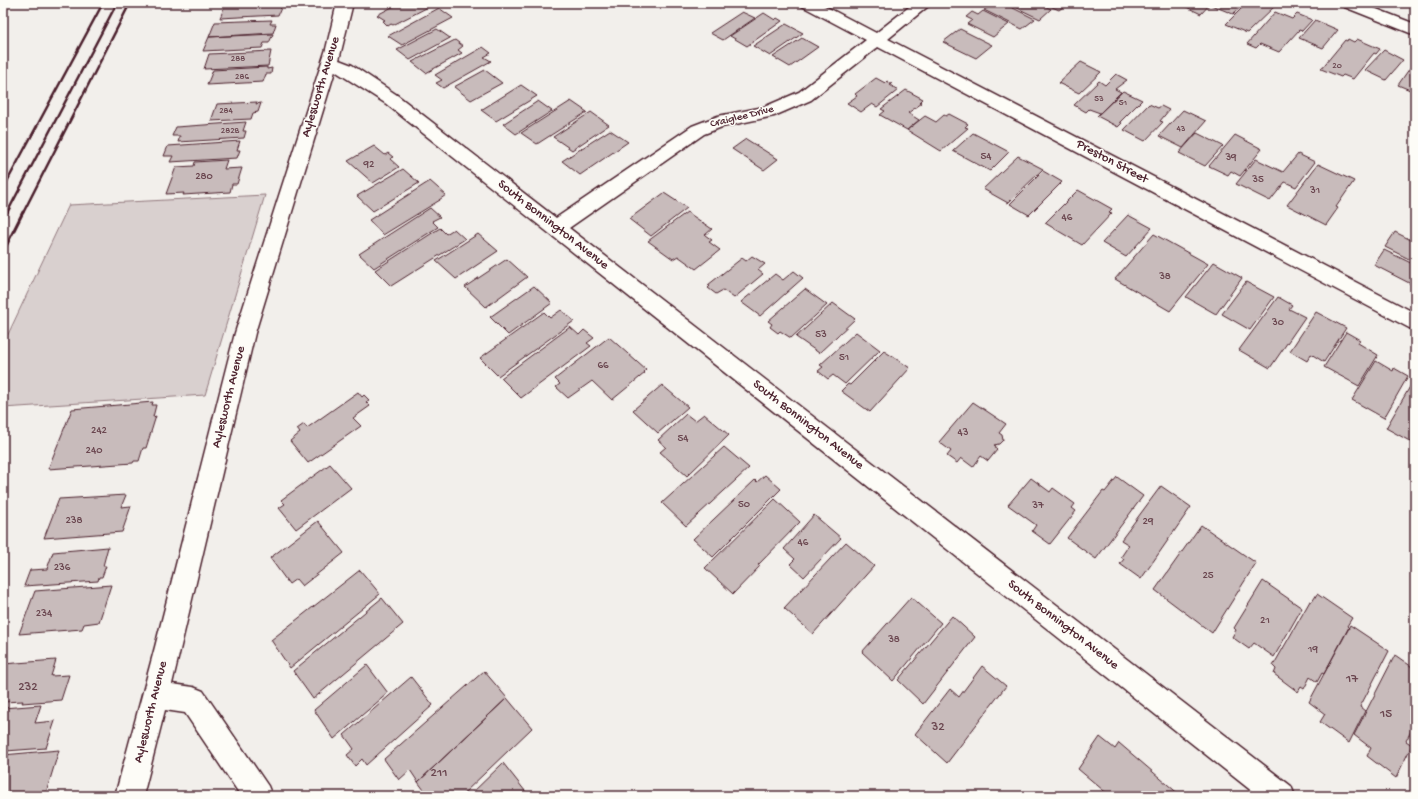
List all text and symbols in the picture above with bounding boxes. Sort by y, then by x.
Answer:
street label: Aylesworth Avenue [299,35,344,139]
house number: 288 [231,54,245,65]
house number: 20 [1332,61,1342,72]
house number: 286 [235,72,249,83]
house number: 53 [1094,94,1104,105]
house number: 51 [1119,98,1128,109]
street label: Craiglee Drive [709,103,775,131]
house number: 284 [219,106,234,117]
house number: 43 [1177,124,1186,135]
house number: 282B [221,126,240,137]
street label: Preston Street [1073,136,1152,188]
house number: 54 [981,151,992,163]
house number: 39 [1224,152,1237,164]
house number: 92 [363,159,375,171]
house number: 280 [195,171,213,183]
house number: 35 [1251,174,1264,186]
street label: South Bonnington Avenue [494,177,612,273]
house number: 31 [1309,185,1320,197]
house number: 46 [1062,212,1073,224]
house number: 38 [1158,271,1171,283]
house number: 30 [1271,317,1284,329]
house number: 53 [815,329,827,341]
street label: Aylesworth Avenue [209,344,249,449]
house number: 51 [839,352,849,364]
house number: 66 [597,360,609,372]
street label: South Bonnington Avenue [749,377,867,473]
house number: 242 [91,425,108,437]
house number: 43 [958,427,969,439]
house number: 54 [678,433,689,445]
house number: 240 [86,445,102,457]
house number: 50 [738,499,750,511]
house number: 37 [1031,500,1044,512]
house number: 238 [65,515,83,527]
house number: 29 [1143,516,1154,528]
house number: 46 [798,537,809,549]
house number: 236 [54,562,71,574]
house number: 25 [1202,570,1214,582]
street label: South Bonnington Avenue [1004,577,1122,673]
house number: 234 [36,608,53,620]
house number: 21 [1260,615,1270,627]
house number: 38 [887,634,900,646]
house number: 19 [1307,644,1318,656]
street label: Aylesworth Avenue [131,659,171,764]
house number: 17 [1345,672,1359,687]
house number: 232 [18,680,38,695]
house number: 15 [1379,707,1392,722]
house number: 32 [930,720,945,735]
house number: 211 [431,766,447,781]

